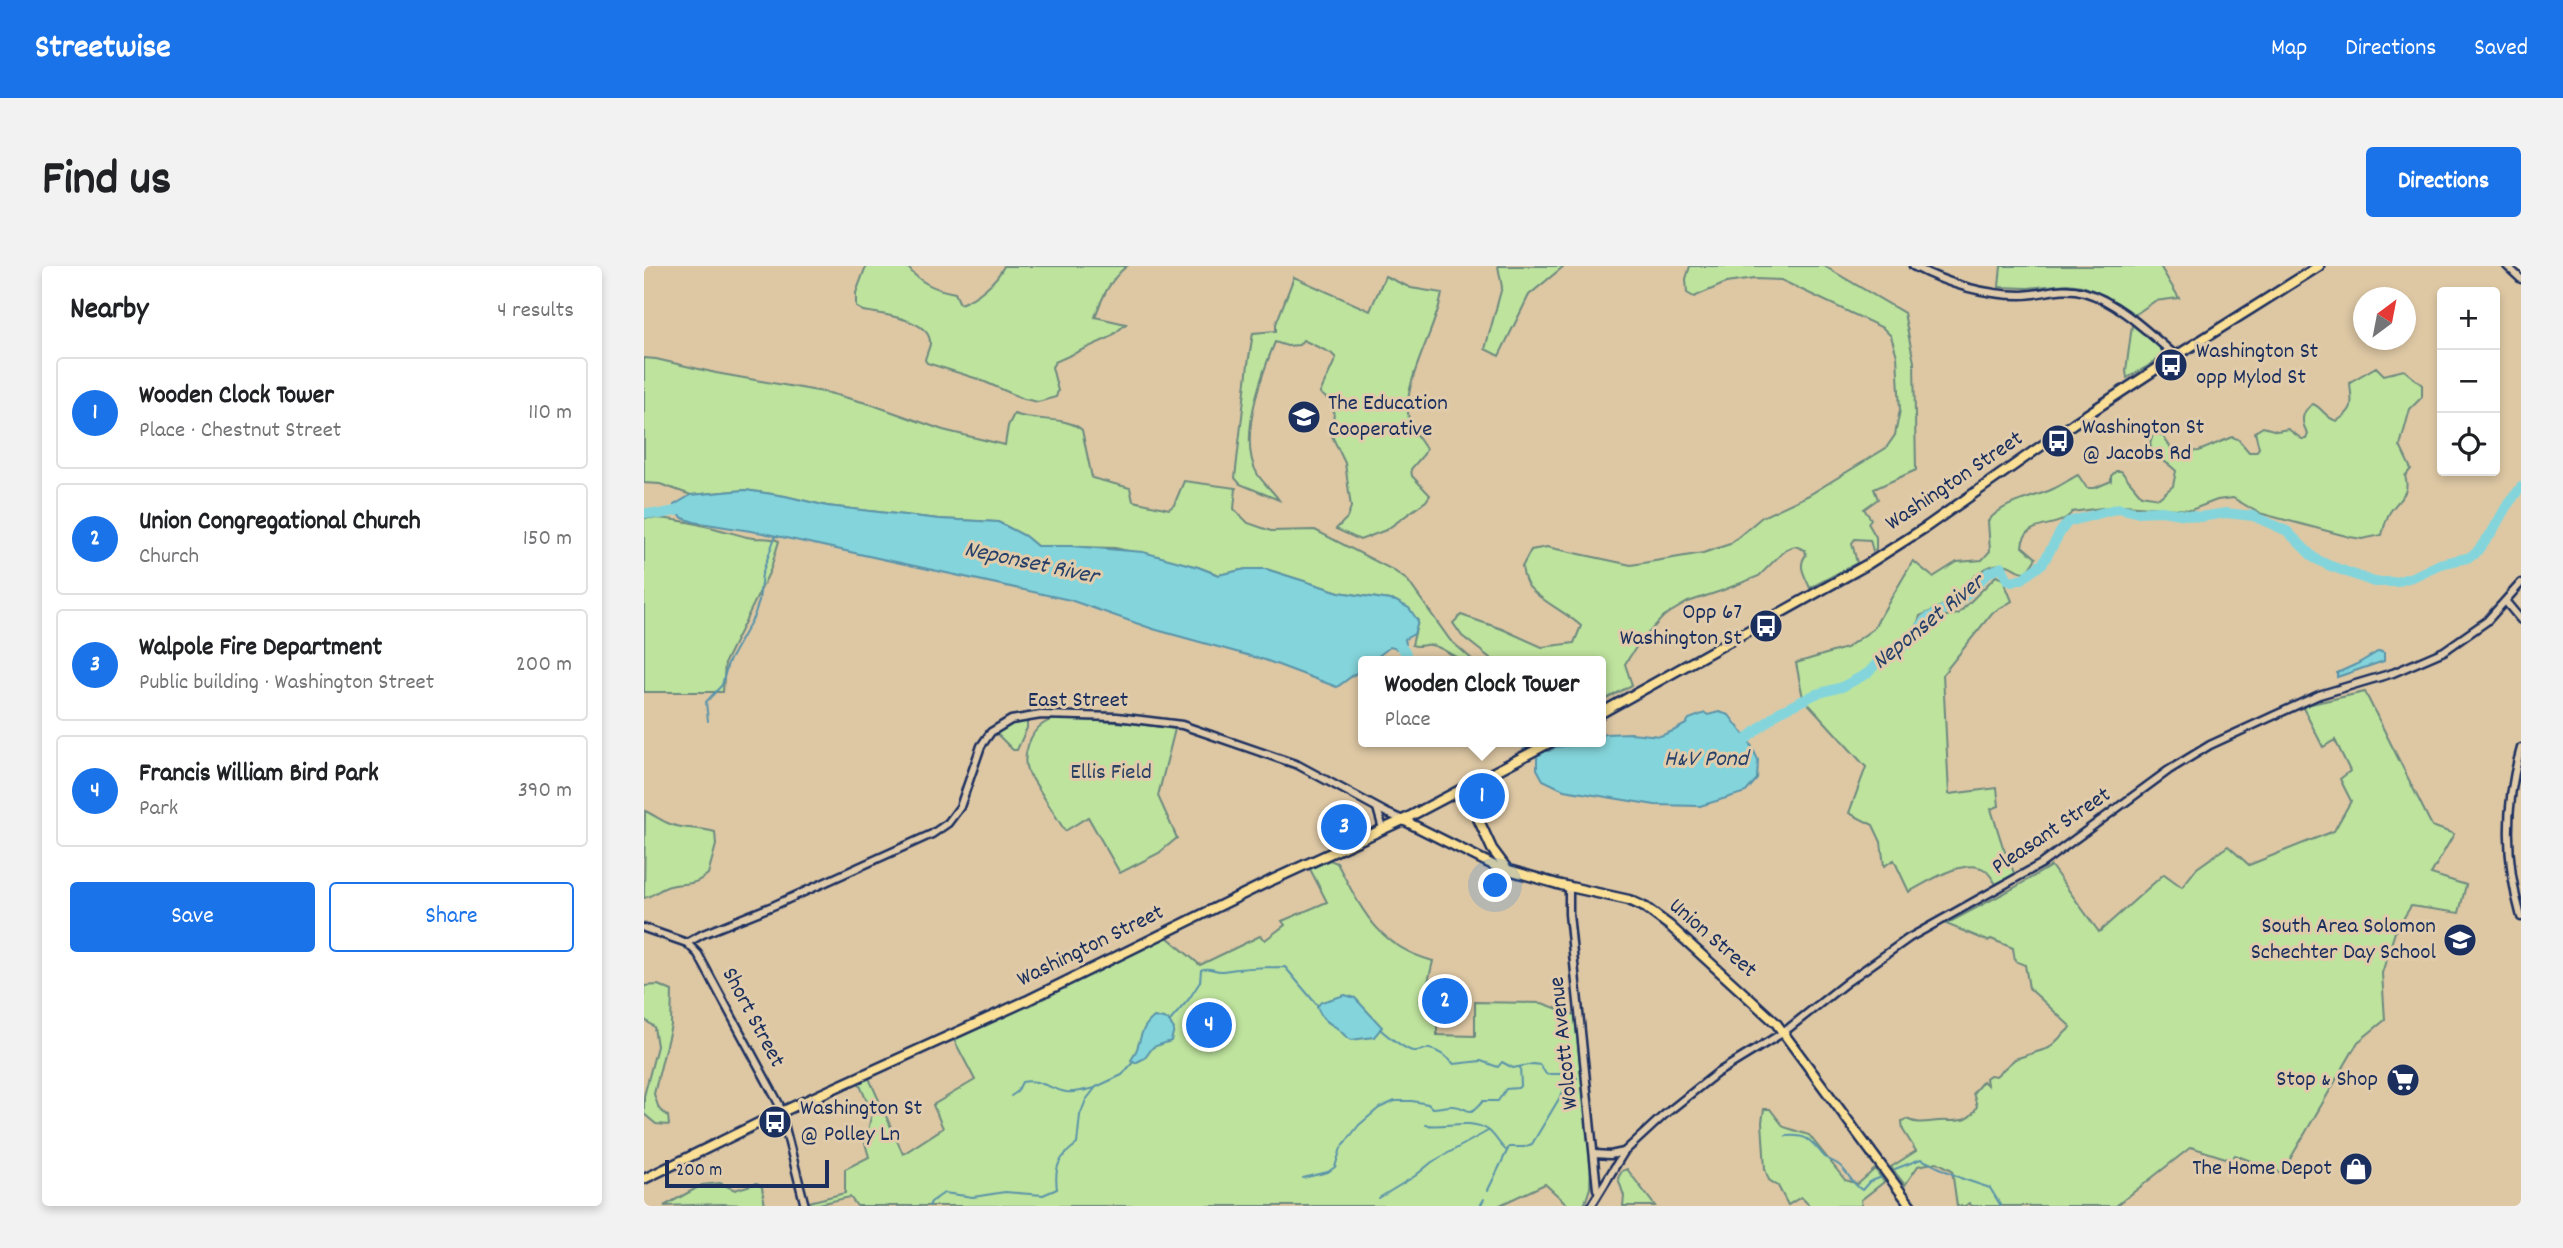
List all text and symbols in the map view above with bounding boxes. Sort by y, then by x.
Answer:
text: Streetwise [35,26,171,73]
text: Map [2271,32,2307,66]
text: Directions [2345,32,2436,66]
text: Saved [2474,32,2528,66]
text: Find us [42,147,171,217]
button: Directions [2366,147,2521,217]
north arrow [2353,287,2416,350]
map controls [2437,287,2500,476]
button: + [2437,287,2500,350]
text: Nearby [70,290,148,333]
text: 4 results [497,295,574,328]
place label: Washington St opp Mylod St [2196,336,2318,395]
bus stop icon: Washington St opp Mylod St [2152,346,2190,384]
button: − [2437,350,2500,413]
text: Wooden Clock Tower [139,378,334,415]
place label: The Education Cooperative [1328,388,1448,447]
text: 1 [92,397,98,430]
text: 110 m [528,397,572,430]
school or university icon: The Education Cooperative [1285,398,1323,436]
place label: Washington St @ Jacobs Rd [2082,412,2204,471]
button: locate [2437,413,2500,476]
text: Place · Chestnut Street [139,415,341,448]
bus stop icon: Washington St @ Jacobs Rd [2039,422,2077,460]
street label: Washington Street [1880,424,2030,540]
text: Union Congregational Church [139,504,421,541]
text: 2 [90,523,100,556]
text: 150 m [523,523,572,556]
water label: Neponset River [961,533,1104,595]
text: Church [139,541,199,574]
water label: Neponset River [1866,565,1995,679]
place label: Opp 67 Washington St [1620,597,1742,656]
bus stop icon: Opp 67 Washington St [1747,607,1785,645]
text: Walpole Fire Department [139,630,382,667]
text: 3 [90,649,100,682]
text: 200 m [516,649,572,682]
popup [1358,656,1606,747]
text: Public building · Washington Street [139,667,434,700]
text: Wooden Clock Tower [1385,667,1579,704]
street label: East Street [1028,685,1128,718]
text: Place [1385,704,1431,737]
water label: H&V Pond [1664,743,1751,777]
text: Francis William Bird Park [139,756,379,793]
park label: Ellis Field [1070,757,1152,790]
pin: 1 [1459,770,1505,822]
text: 4 [90,775,100,808]
text: 390 m [518,775,572,808]
street label: Pleasant Street [1986,780,2118,884]
text: Park [139,793,178,826]
pin: 3 [1321,801,1367,853]
your location [1478,868,1512,902]
button: Save [70,882,315,952]
button: Share [329,882,574,952]
street label: Union Street [1660,891,1764,987]
street label: Washington Street [1012,897,1170,997]
place label: South Area Solomon Schechter Day School [2251,911,2437,970]
school or university icon: South Area Solomon Schechter Day School [2441,921,2479,959]
street label: Short Street [712,962,792,1074]
pin: 2 [1422,975,1468,1027]
street label: Wolcott Avenue [1542,975,1588,1111]
pin: 4 [1186,999,1232,1051]
supermarket icon: Stop & Shop [2384,1061,2422,1099]
place label: Stop & Shop [2276,1064,2378,1097]
place label: Washington St @ Polley Ln [800,1093,922,1152]
bus stop icon: Washington St @ Polley Ln [756,1103,794,1141]
shop icon: The Home Depot [2337,1150,2375,1188]
place label: The Home Depot [2192,1153,2332,1186]
scale bar [665,1157,830,1189]
text: 200 m [676,1158,722,1185]

